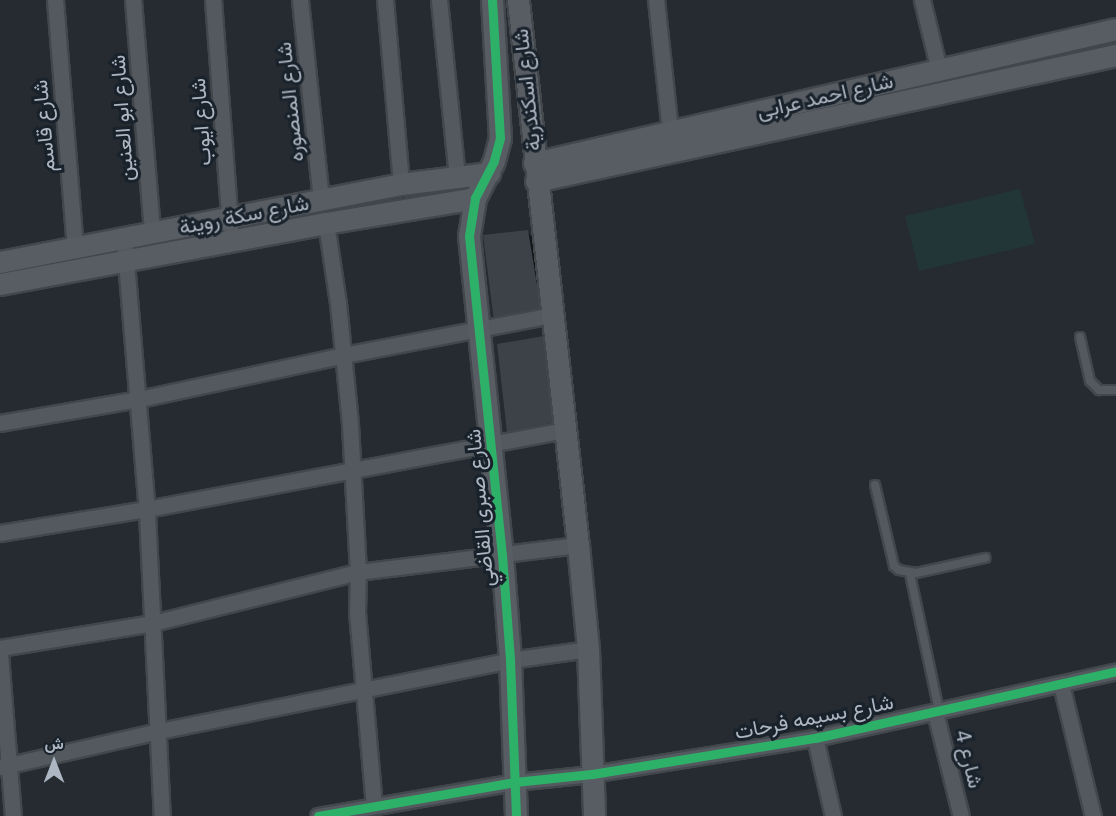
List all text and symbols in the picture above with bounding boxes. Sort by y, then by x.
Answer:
street label: شارع اسكندرية [508,28,546,152]
street label: شارع المنصوره [271,41,309,163]
street label: شارع ابو العنين [105,54,139,182]
street label: شارع احمد عرابى [754,68,896,124]
street label: شارع ايوب [185,77,217,167]
street label: شارع قاسم [27,79,61,173]
street label: شارع سكة روينة [177,190,311,240]
street label: شارع صبرى القاضي [461,428,499,588]
street label: شارع بسيمه فرحات [733,689,895,745]
street label: شارع 4 [950,727,988,791]
north arrow [24,732,84,792]
text: ش [44,734,64,753]

